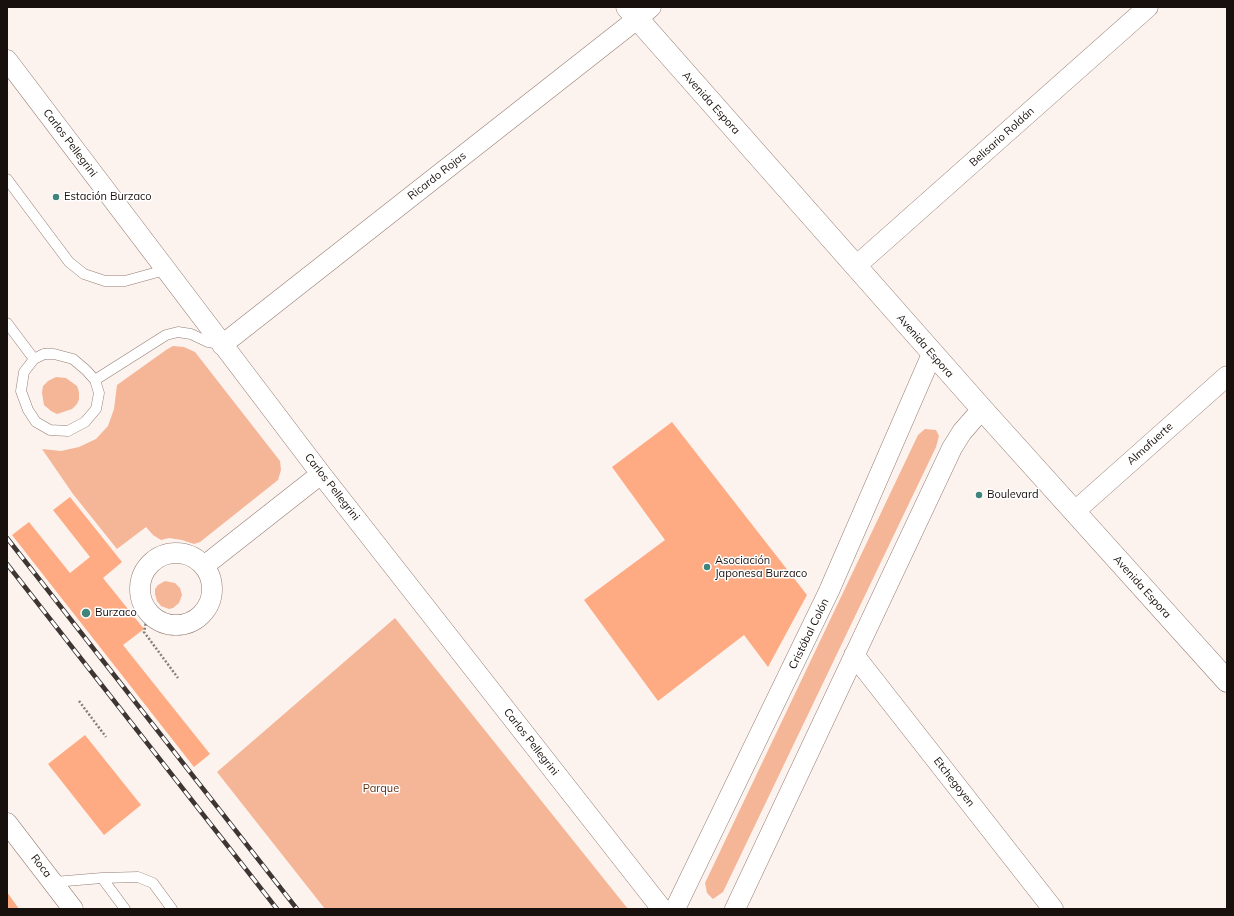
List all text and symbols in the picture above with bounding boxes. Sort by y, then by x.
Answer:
street label: Avenida Espora [679,69,743,137]
street label: Belisario Roldán [967,104,1037,170]
street label: Carlos Pellegrini [40,106,100,180]
street label: Ricardo Rojas [405,149,469,203]
place label: Estación Burzaco [64,190,152,204]
marker: Estación Burzaco [51,192,61,202]
street label: Avenida Espora [894,312,956,380]
street label: Almafuerte [1124,420,1176,468]
street label: Carlos Pellegrini [302,451,362,523]
place label: Boulevard [987,488,1038,502]
marker: Boulevard [974,490,984,500]
street label: Avenida Espora [1110,553,1174,621]
place label: Asociación Japonesa Burzaco [715,554,807,580]
marker: Asociación Japonesa Burzaco [702,562,712,572]
street label: Cristóbal Colón [786,596,832,672]
place label: Burzaco [95,606,137,620]
marker: Burzaco [80,607,92,619]
street label: Carlos Pellegrini [501,706,561,778]
street label: Etchegoyen [931,755,977,809]
park label: Parque [363,782,399,796]
street label: Roca [28,852,54,880]

